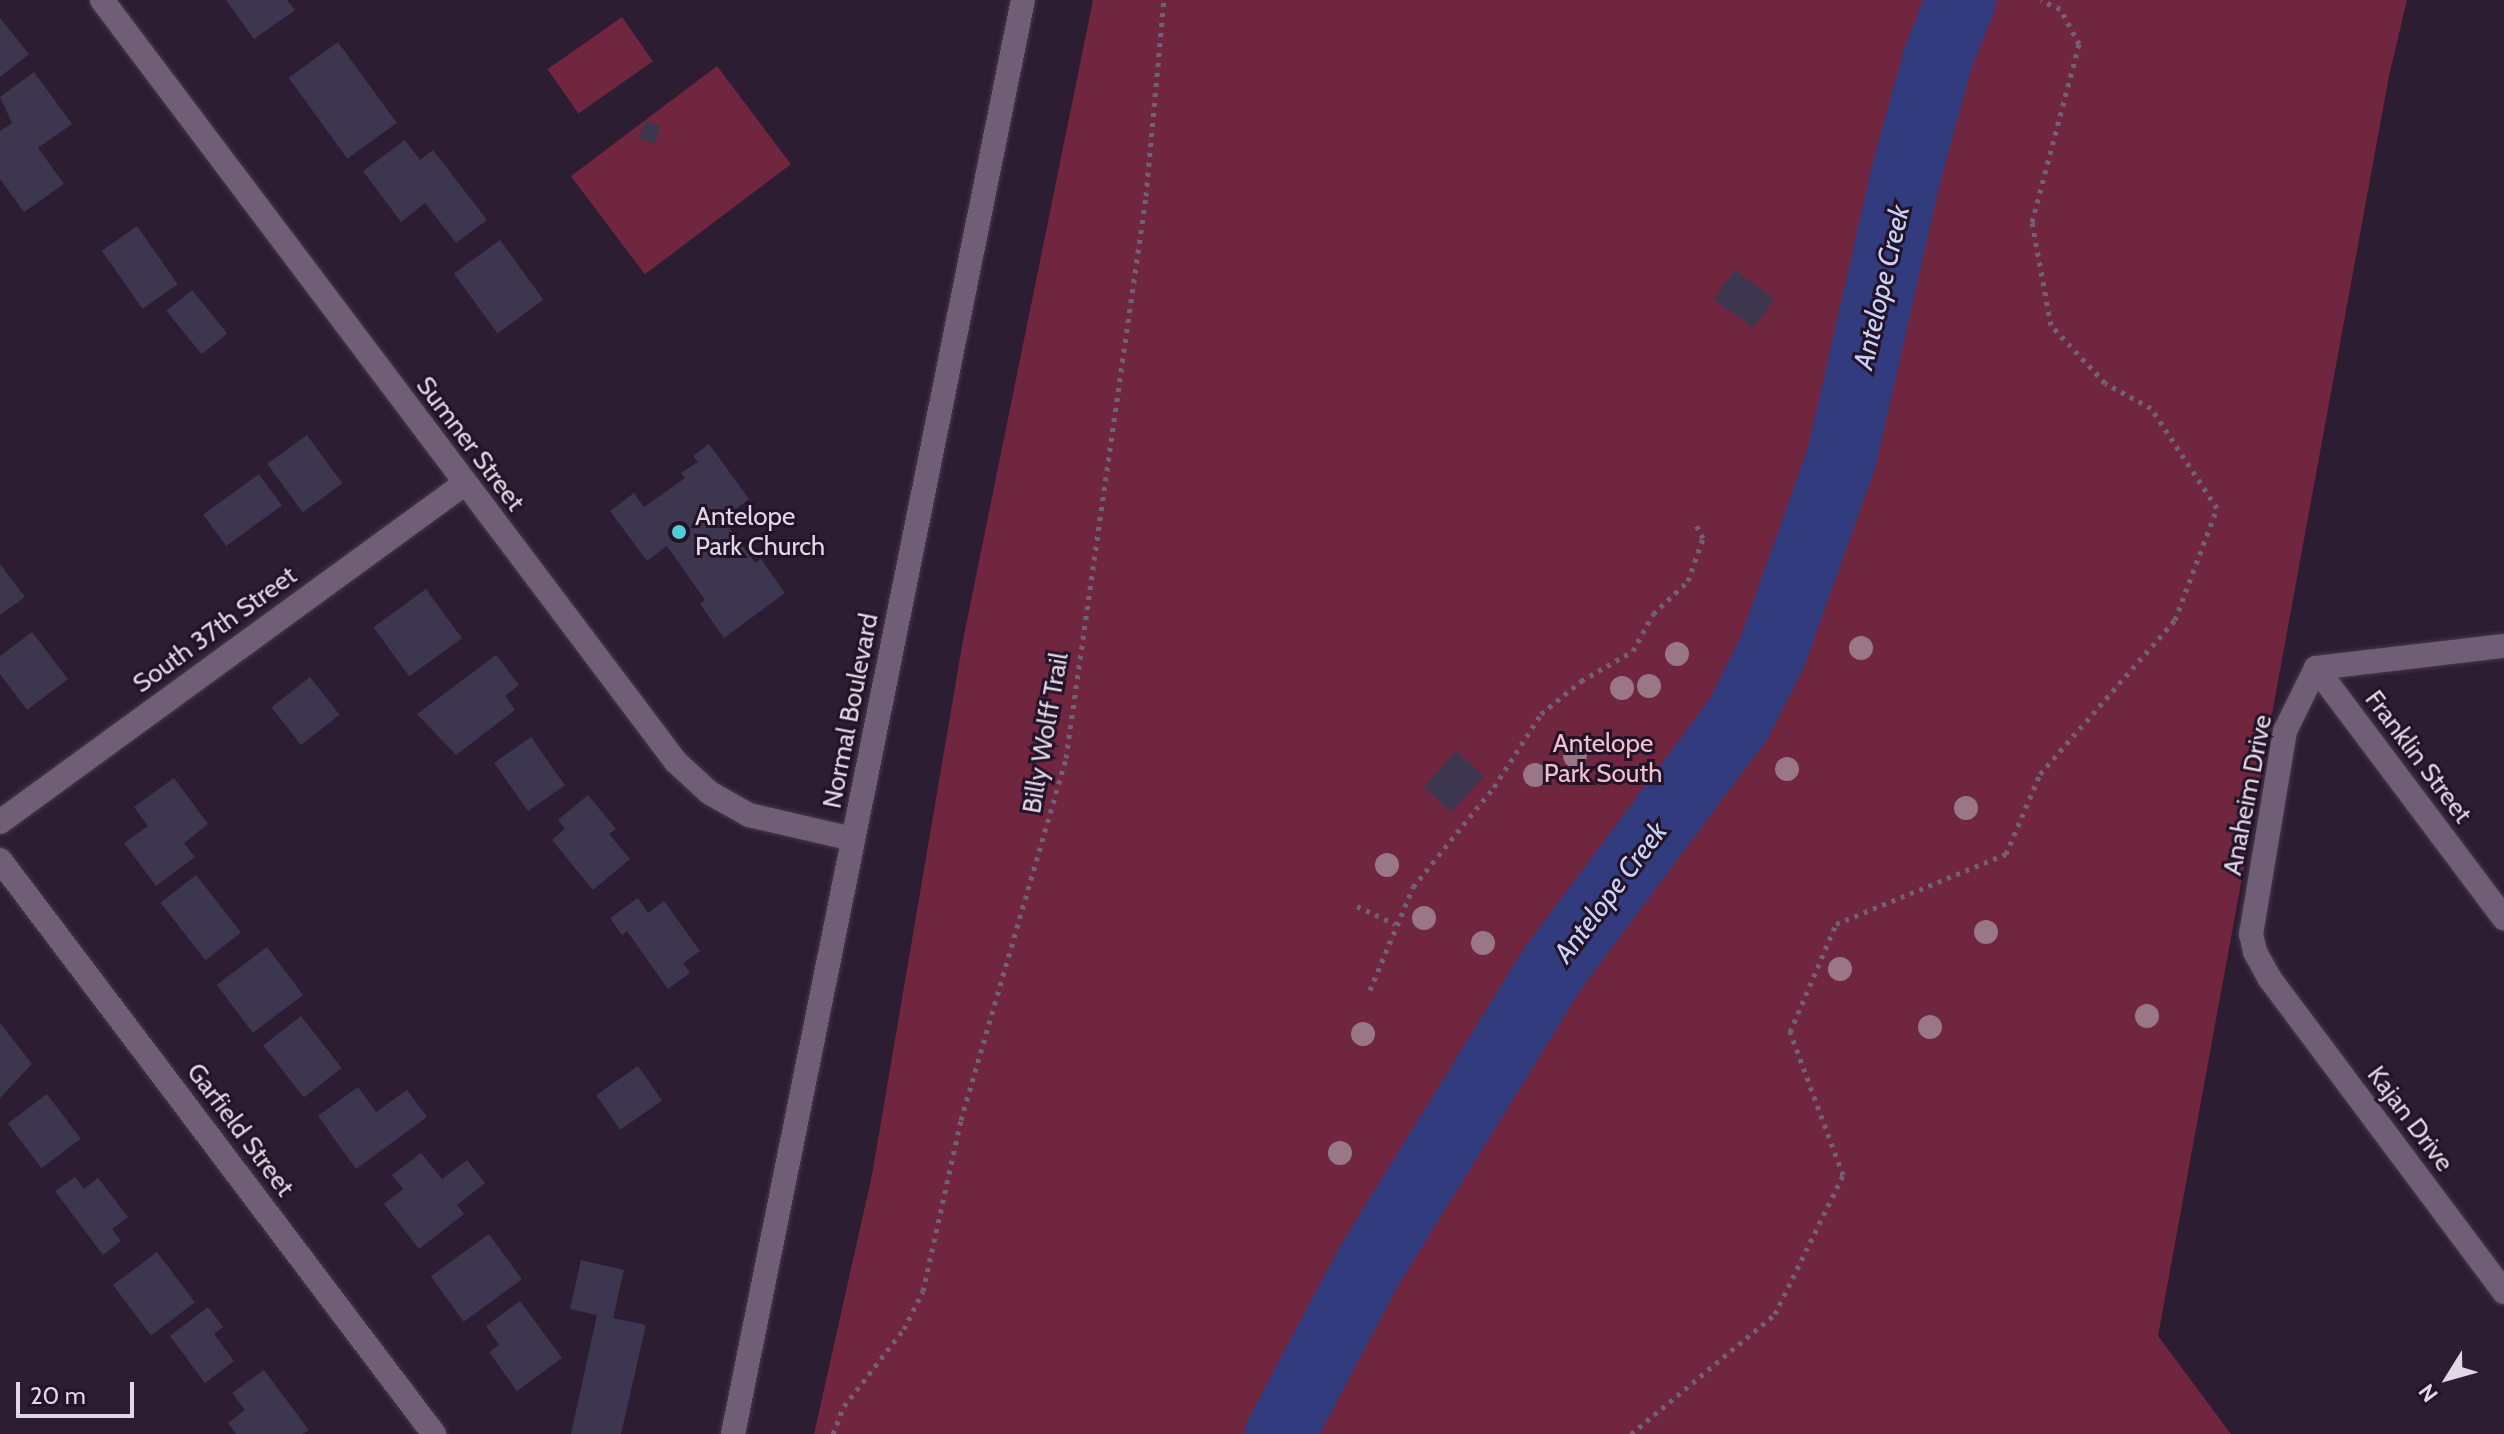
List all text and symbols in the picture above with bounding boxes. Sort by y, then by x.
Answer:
water label: Antelope Creek [1846,202,1916,372]
street label: Sumner Street [409,371,531,517]
place label: Antelope Park Church [695,501,825,562]
marker: Antelope Park Church [670,523,688,541]
street label: South 37th Street [127,560,303,700]
street label: Normal Boulevard [817,611,885,811]
street label: Billy Wolff Trail [1017,650,1075,816]
street label: Franklin Street [2358,685,2478,829]
street label: Anaheim Drive [2217,712,2279,878]
park label: Antelope Park South [1544,728,1662,790]
water label: Antelope Creek [1546,815,1674,969]
street label: Garfield Street [180,1057,300,1203]
street label: Kajan Drive [2360,1060,2460,1178]
north arrow [2408,1338,2488,1418]
scale bar [20,1366,138,1416]
text: N [2413,1378,2444,1407]
text: 20 m [30,1381,86,1410]

